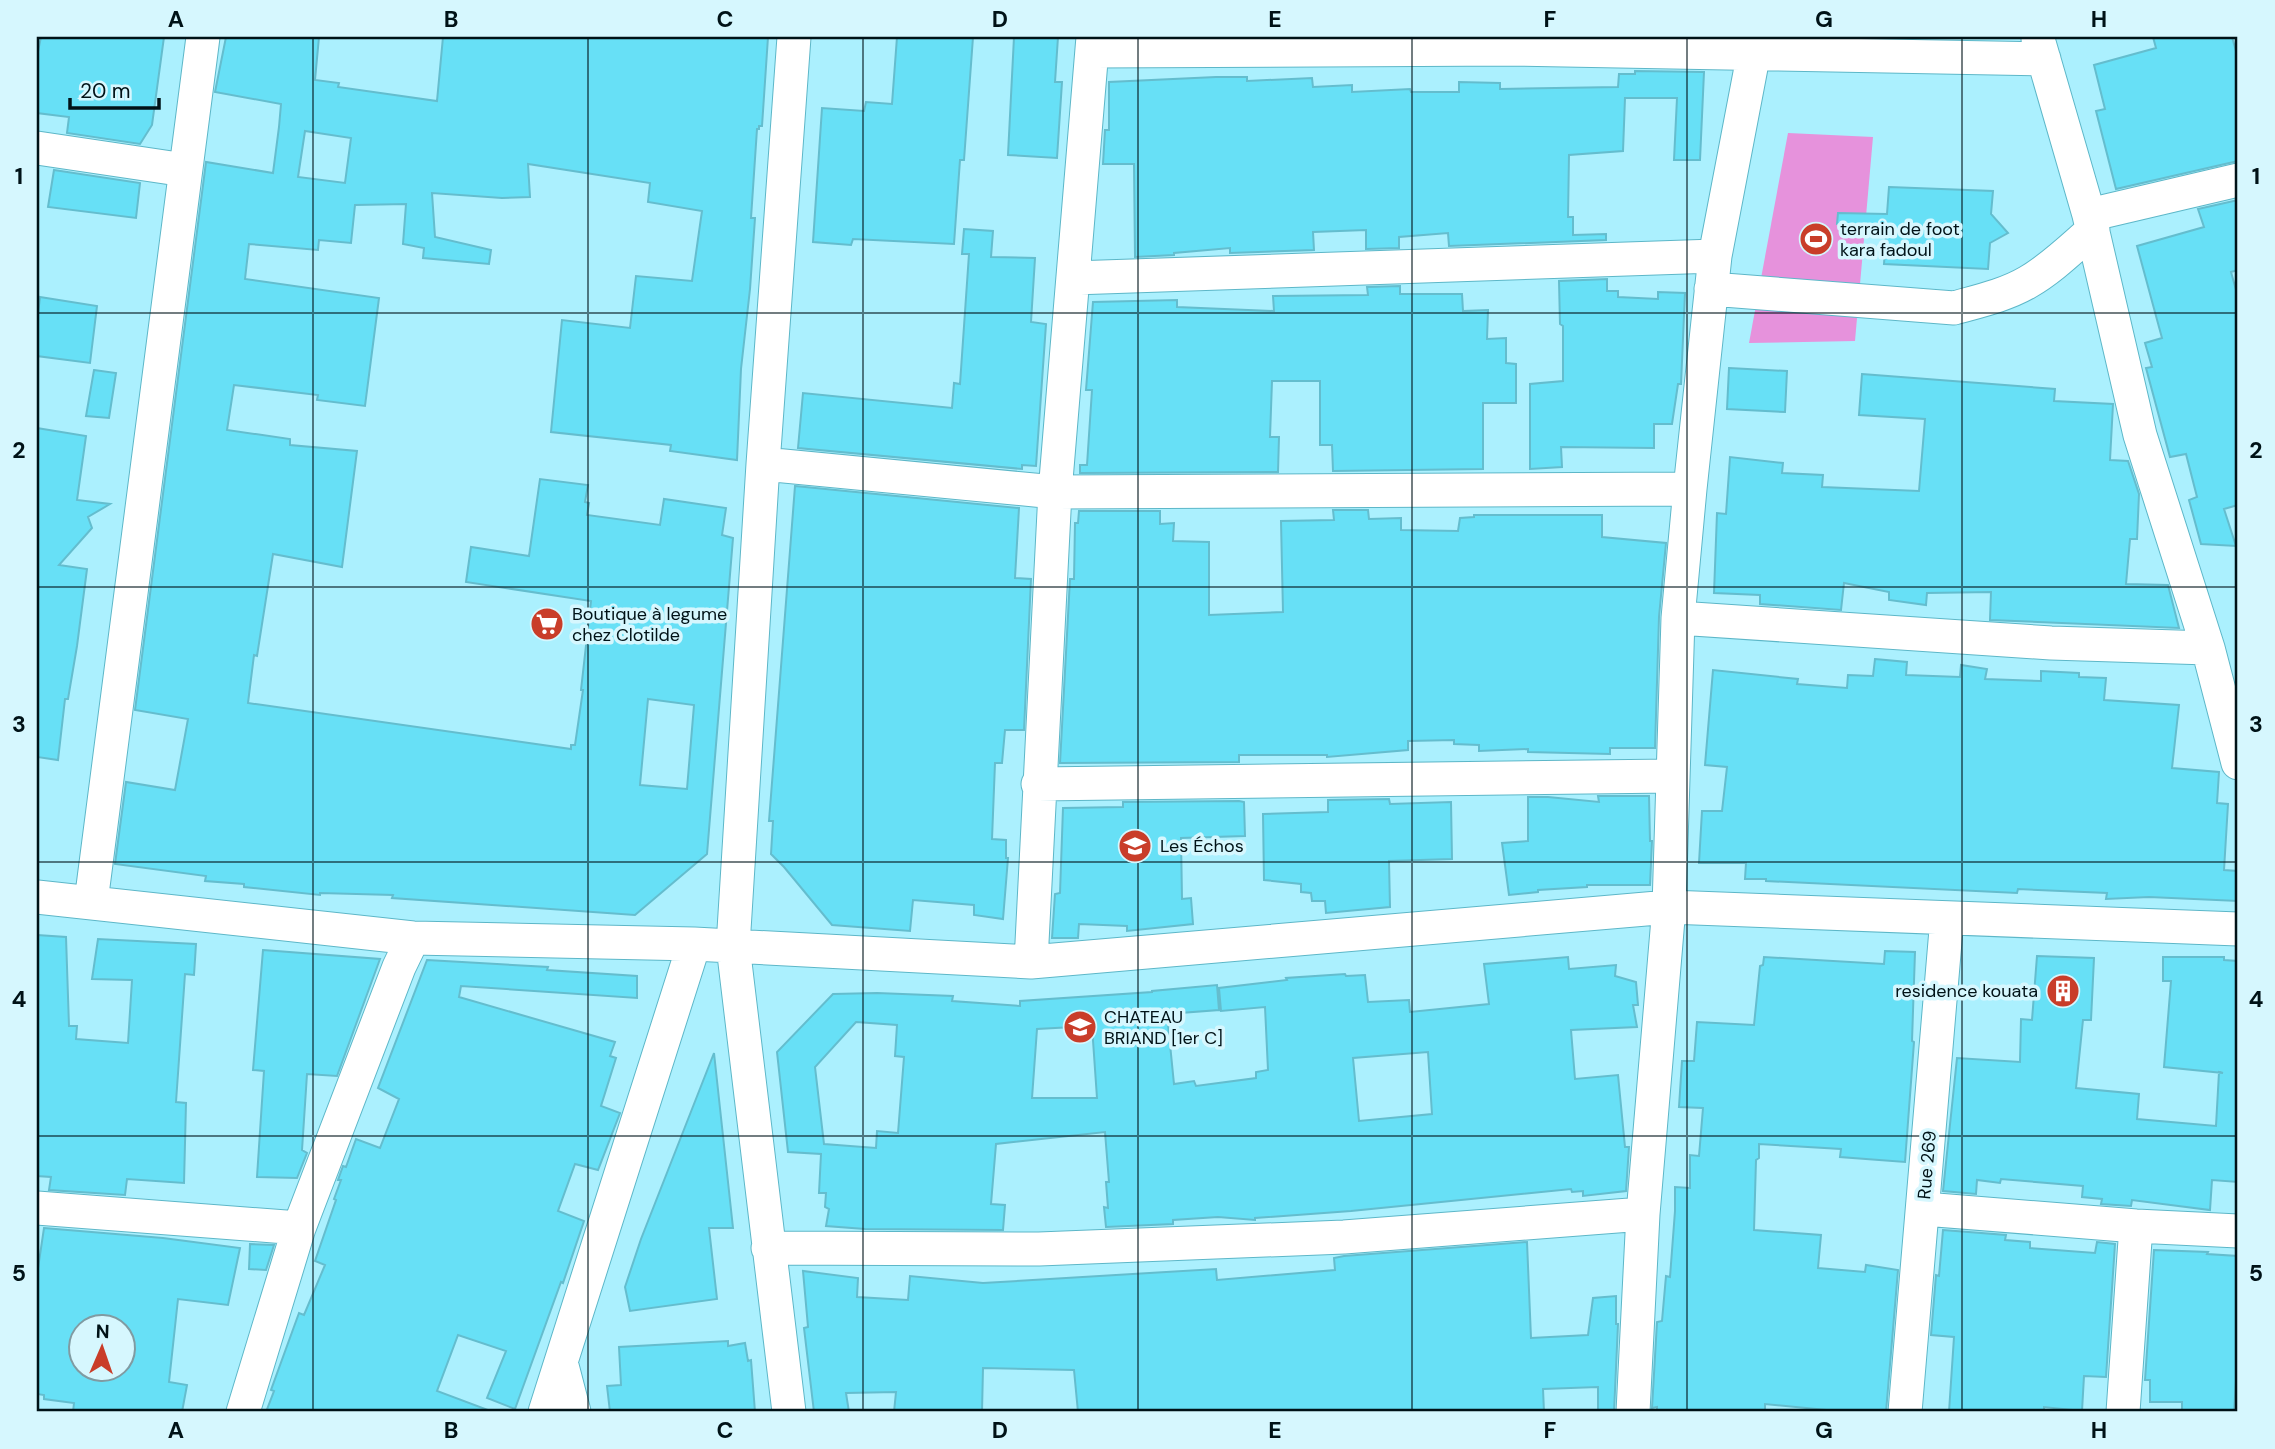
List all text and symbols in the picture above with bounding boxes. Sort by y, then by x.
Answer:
text: A [168,4,184,34]
text: B [444,4,458,34]
text: C [717,4,733,34]
text: D [992,4,1008,34]
text: E [1268,4,1282,34]
text: F [1544,4,1557,34]
text: G [1815,4,1833,34]
text: H [2091,4,2107,34]
scale bar [70,66,159,110]
text: 20 m [80,77,131,105]
text: 1 [15,161,23,191]
text: 1 [2252,161,2260,191]
place label: terrain de foot kara fadoul [1840,217,1960,262]
sports icon: terrain de foot kara fadoul [1797,220,1835,258]
text: 2 [12,435,26,465]
text: 2 [2249,435,2263,465]
place label: Boutique à legume chez Clotilde [572,602,727,647]
supermarket icon: Boutique à legume chez Clotilde [528,605,566,643]
text: 3 [12,709,26,739]
text: 3 [2249,709,2263,739]
school or university icon: Les Échos [1116,827,1154,865]
place label: Les Échos [1160,834,1244,858]
building icon: residence kouata [2044,972,2082,1010]
place label: residence kouata [1895,979,2038,1003]
text: 4 [12,984,27,1014]
text: 4 [2249,984,2264,1014]
place label: CHATEAU BRIAND [1er C] [1104,1005,1223,1050]
school or university icon: CHATEAU BRIAND [1er C] [1061,1008,1099,1046]
street label: Rue 269 [1912,1130,1942,1200]
text: 5 [12,1258,26,1288]
text: 5 [2249,1258,2263,1288]
north arrow [66,1312,136,1382]
text: N [95,1319,110,1344]
text: A [168,1415,184,1445]
text: B [444,1415,458,1445]
text: C [717,1415,733,1445]
text: D [992,1415,1008,1445]
text: E [1268,1415,1282,1445]
text: F [1544,1415,1557,1445]
text: G [1815,1415,1833,1445]
text: H [2091,1415,2107,1445]

